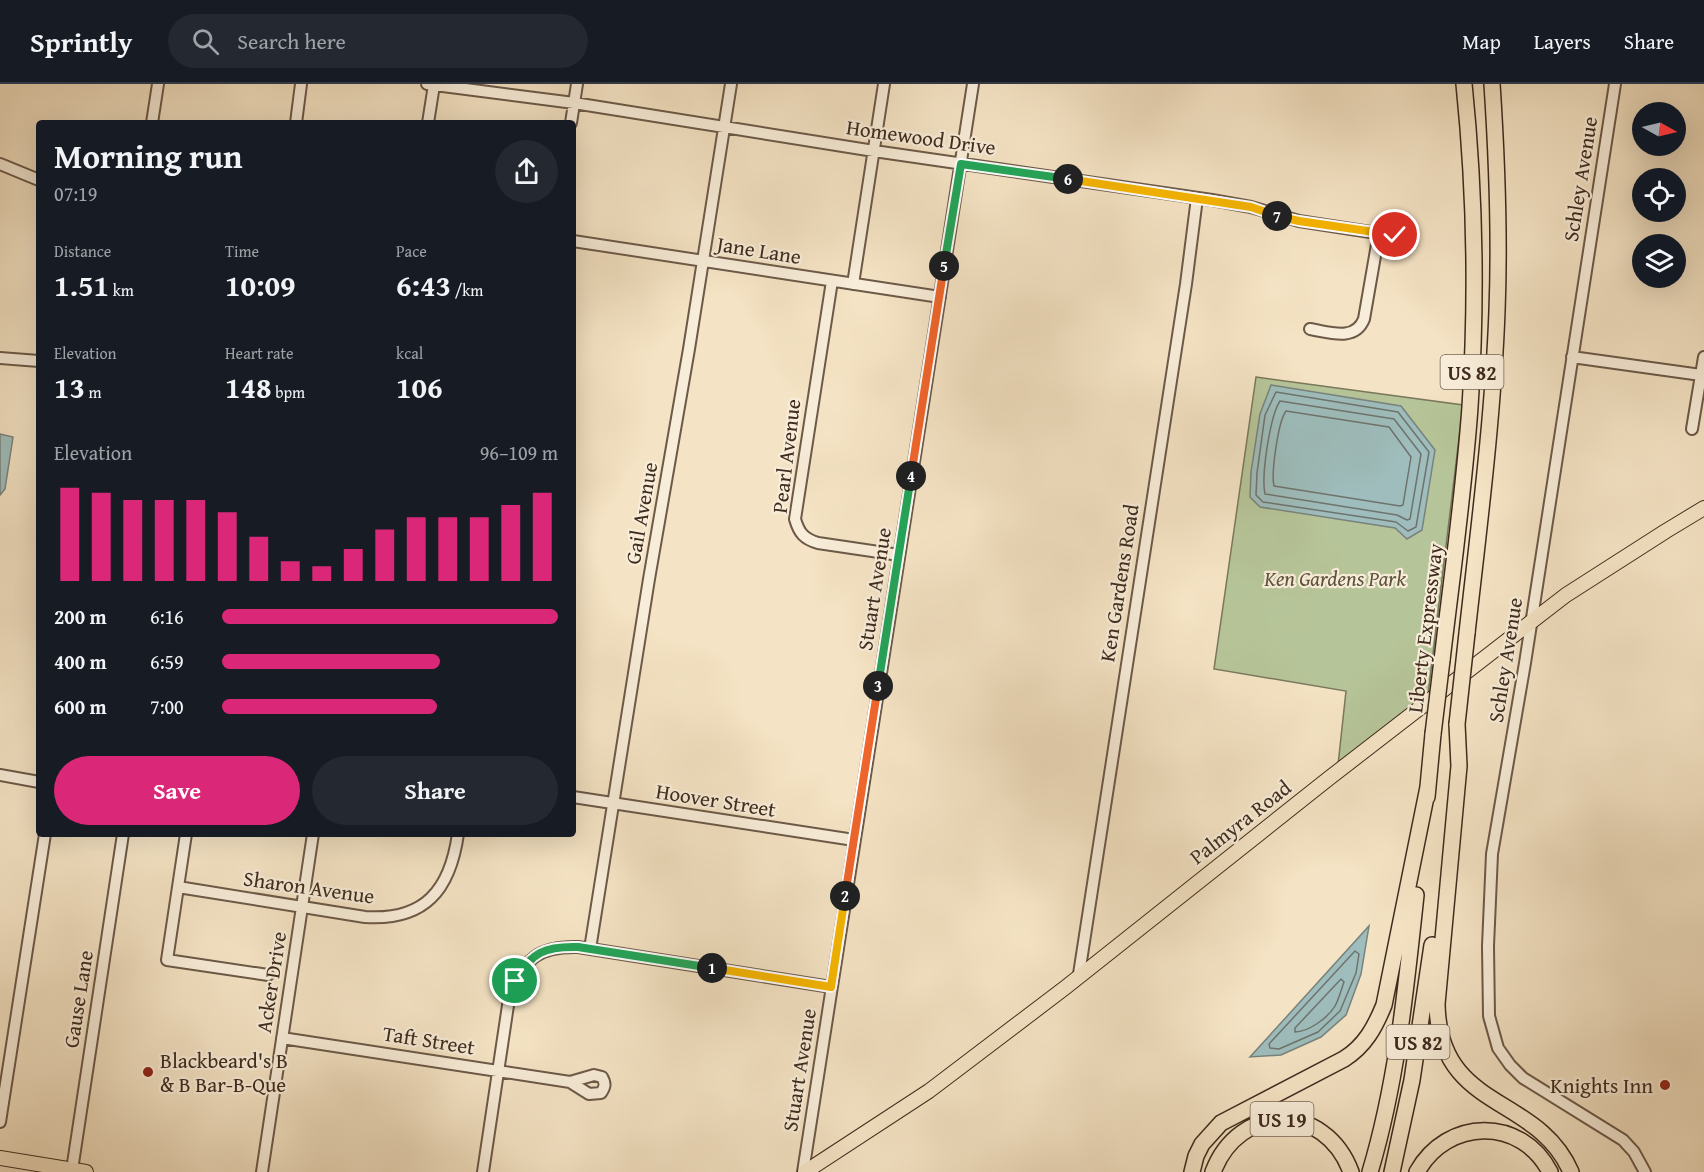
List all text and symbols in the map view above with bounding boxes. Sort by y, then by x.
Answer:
search box [168,14,588,68]
text: Sprintly [30,21,132,62]
icon: search [189,25,222,58]
text: Search here [237,25,346,57]
text: Map [1462,26,1501,57]
text: Layers [1534,26,1591,57]
text: Share [1624,26,1674,57]
north arrow [1632,102,1686,156]
map controls [1632,102,1686,288]
street label: Homewood Drive [844,111,998,163]
street label: Schley Avenue [1555,114,1605,244]
text: Morning run [54,132,243,180]
button: share [495,140,558,203]
pin: 6 [1053,164,1083,194]
text: 6 [1064,167,1072,191]
button: locate [1632,168,1686,222]
text: 07:19 [54,179,97,208]
pin: 7 [1262,201,1292,231]
text: 7 [1273,204,1281,228]
pin [1369,209,1420,260]
icon: check [1378,218,1411,251]
street label: Jane Lane [712,228,803,272]
button: layers [1632,234,1686,288]
text: Distance [54,239,111,263]
text: Time [225,239,259,263]
text: Pace [396,239,427,263]
pin: 5 [929,251,959,281]
text: 5 [940,254,948,278]
text: 1.51 [54,263,109,307]
text: 10:09 [225,263,296,307]
text: 6:43 [396,263,451,307]
text: km [109,278,134,302]
text: /km [451,278,483,302]
text: Elevation [54,341,117,365]
text: Heart rate [225,341,294,365]
text: kcal [396,341,423,365]
road number: US 82 [1440,355,1504,389]
text: 13 [54,365,85,409]
text: 148 [225,365,272,409]
text: 106 [396,365,443,409]
text: m [85,380,102,404]
text: bpm [272,380,305,404]
street label: Pearl Avenue [764,397,808,515]
text: Elevation [54,438,132,467]
text: 96–109 m [480,438,558,467]
street label: Gail Avenue [617,459,665,567]
pin: 4 [896,461,926,491]
text: 4 [907,464,915,488]
street label: Ken Gardens Road [1091,501,1147,664]
street label: Stuart Avenue [849,525,899,653]
street label: Liberty Expressway [1399,541,1451,715]
park label: Ken Gardens Park [1263,563,1406,594]
street label: Schley Avenue [1480,595,1530,725]
text: 200 m [54,602,107,631]
text: 6:16 [150,602,184,631]
text: 400 m [54,647,107,676]
text: 6:59 [150,647,184,676]
pin: 3 [863,671,893,701]
text: 3 [874,674,882,698]
text: 600 m [54,692,107,721]
text: 7:00 [150,692,184,721]
button: Save [54,756,300,825]
button: Share [312,756,558,825]
street label: Palmyra Road [1183,772,1298,872]
street label: Hoover Street [654,775,779,825]
street label: Sharon Avenue [242,862,377,912]
pin: 2 [830,881,860,911]
text: 2 [841,884,849,908]
street label: Acker Drive [248,929,294,1035]
street label: Gause Lane [55,948,101,1050]
pin: 1 [697,953,727,983]
pin [489,955,540,1006]
text: 1 [708,956,716,980]
icon: arrive [498,964,531,997]
street label: Stuart Avenue [774,1006,824,1134]
street label: Taft Street [381,1017,478,1063]
road number: US 82 [1386,1025,1450,1059]
place label: Blackbeard's B & B Bar-B-Que [160,1045,288,1100]
marker: Blackbeard's B & B Bar-B-Que [141,1065,155,1079]
place label: Knights Inn [1550,1070,1653,1101]
marker: Knights Inn [1658,1078,1672,1092]
road number: US 19 [1250,1102,1314,1136]

